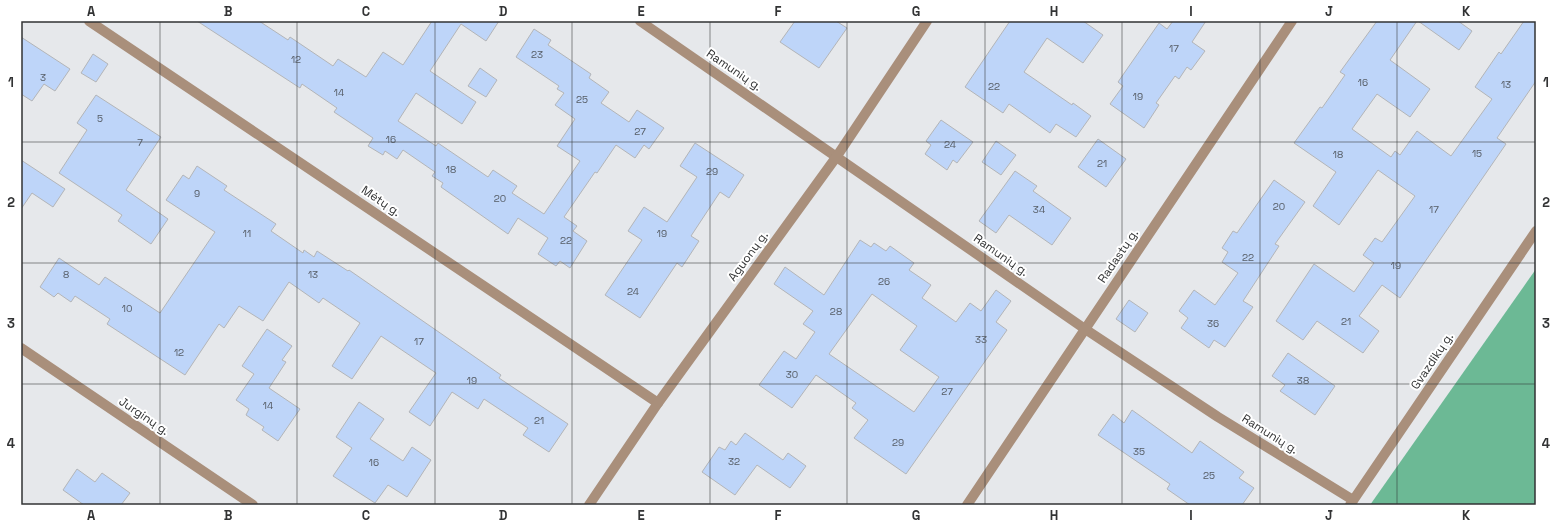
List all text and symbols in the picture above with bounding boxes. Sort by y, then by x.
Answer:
text: A [87,3,96,20]
text: B [224,3,233,20]
text: C [362,3,370,20]
text: D [499,3,508,20]
text: E [637,3,645,20]
text: F [775,3,782,20]
text: G [912,3,920,20]
text: H [1050,3,1058,20]
text: I [1189,3,1193,20]
text: J [1325,3,1333,20]
text: K [1462,3,1471,20]
house number: 17 [1169,42,1179,55]
street label: Ramunių g. [703,46,765,94]
house number: 23 [531,48,543,61]
house number: 12 [291,53,301,66]
house number: 3 [40,71,46,84]
text: 1 [8,74,14,91]
text: 1 [1543,74,1549,91]
house number: 16 [1358,76,1368,89]
house number: 13 [1501,78,1511,91]
house number: 22 [988,80,1000,93]
house number: 14 [334,86,344,99]
house number: 19 [1133,90,1143,103]
house number: 25 [576,93,588,106]
house number: 5 [97,112,103,125]
house number: 27 [634,125,646,138]
house number: 16 [386,133,396,146]
house number: 7 [137,136,143,149]
house number: 24 [944,138,956,151]
house number: 15 [1472,147,1482,160]
house number: 18 [1333,148,1343,161]
house number: 21 [1097,157,1107,170]
house number: 18 [446,163,456,176]
house number: 29 [706,165,718,178]
street label: Mėtų g. [358,182,404,220]
house number: 9 [194,187,200,200]
house number: 20 [494,192,506,205]
text: 2 [7,194,15,211]
text: 2 [1542,194,1550,211]
house number: 20 [1273,200,1285,213]
house number: 34 [1033,203,1045,216]
house number: 17 [1429,203,1439,216]
street label: Radastų g. [1094,226,1142,286]
house number: 11 [243,227,251,240]
house number: 19 [657,227,667,240]
street label: Aguonų g. [724,228,772,284]
street label: Ramunių g. [970,230,1032,280]
house number: 22 [560,234,572,247]
house number: 22 [1242,251,1254,264]
house number: 19 [1391,259,1401,272]
house number: 8 [63,268,69,281]
house number: 13 [308,268,318,281]
house number: 26 [878,275,890,288]
house number: 24 [627,285,639,298]
house number: 10 [122,302,132,315]
house number: 28 [830,305,842,318]
text: 3 [7,315,15,332]
house number: 21 [1341,315,1351,328]
text: 3 [1542,315,1550,332]
house number: 36 [1207,317,1219,330]
street label: Gvazdikų g. [1407,329,1457,393]
house number: 33 [975,333,987,346]
house number: 17 [414,335,424,348]
house number: 12 [174,346,184,359]
house number: 30 [786,368,798,381]
house number: 19 [467,374,477,387]
house number: 38 [1297,374,1309,387]
house number: 27 [941,385,953,398]
street label: Jurginų g. [116,393,172,439]
house number: 14 [263,399,273,412]
street label: Ramunių g. [1239,410,1301,458]
house number: 21 [534,414,544,427]
text: 4 [7,435,15,452]
text: 4 [1542,435,1550,452]
house number: 29 [892,436,904,449]
house number: 35 [1133,445,1145,458]
house number: 32 [728,455,740,468]
house number: 16 [369,456,379,469]
house number: 25 [1203,469,1215,482]
text: A [87,507,96,524]
text: B [224,507,233,524]
text: C [362,507,370,524]
text: D [499,507,508,524]
text: E [637,507,645,524]
text: F [775,507,782,524]
text: G [912,507,920,524]
text: H [1050,507,1058,524]
text: I [1189,507,1193,524]
text: J [1325,507,1333,524]
text: K [1462,507,1471,524]

